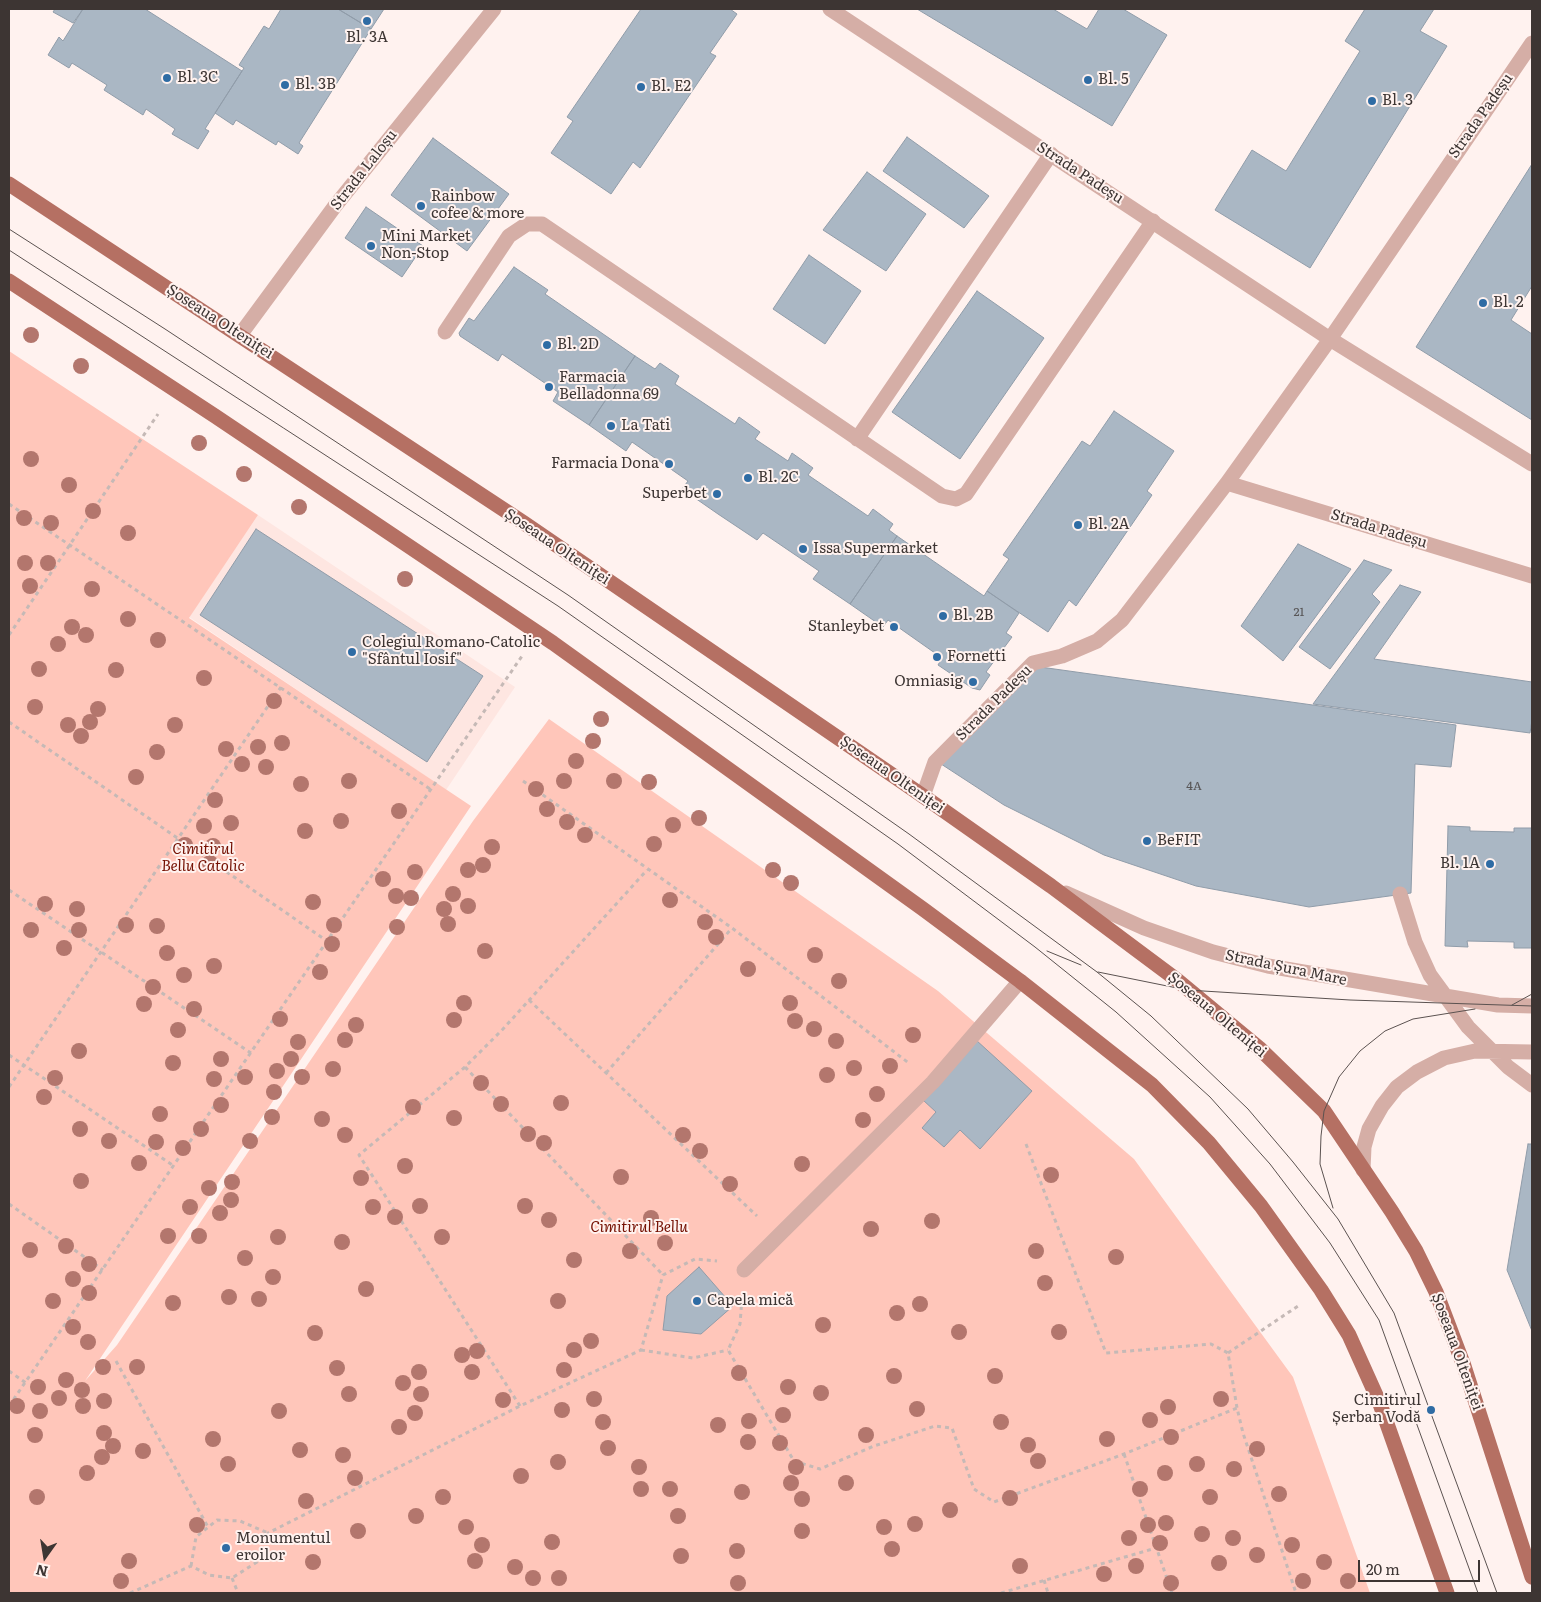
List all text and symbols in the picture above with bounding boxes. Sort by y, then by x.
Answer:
marker: Bl. 3A [361,15,373,27]
place label: Bl. 3A [346,29,388,47]
place label: Bl. 3C [177,69,219,87]
street label: Strada Padeșu [1445,70,1517,162]
place label: Bl. 5 [1098,71,1129,89]
marker: Bl. 3C [161,72,173,84]
marker: Bl. 5 [1082,74,1094,86]
place label: Bl. 3B [295,76,336,94]
place label: Bl. E2 [651,78,691,96]
marker: Bl. 3B [279,79,291,91]
marker: Bl. E2 [635,81,647,93]
place label: Bl. 3 [1382,92,1413,110]
marker: Bl. 3 [1366,95,1378,107]
street label: Strada Laloșu [327,126,401,214]
street label: Strada Padeșu [1033,138,1127,208]
place label: Rainbow cofee & more [431,188,524,223]
marker: Rainbow cofee & more [415,200,427,212]
place label: Mini Market Non-Stop [381,228,471,263]
marker: Mini Market Non-Stop [365,240,377,252]
street label: Șoseaua Olteniței [163,281,277,363]
place label: Bl. 2 [1493,294,1524,312]
marker: Bl. 2 [1477,297,1489,309]
place label: Bl. 2D [557,336,599,354]
marker: Bl. 2D [541,339,553,351]
place label: Farmacia Belladonna 69 [559,369,659,404]
marker: Farmacia Belladonna 69 [543,381,555,393]
place label: La Tati [621,417,670,435]
marker: La Tati [605,420,617,432]
place label: Farmacia Dona [551,455,659,473]
marker: Farmacia Dona [663,458,675,470]
place label: Bl. 2C [758,469,799,487]
marker: Bl. 2C [742,472,754,484]
place label: Superbet [642,485,707,503]
marker: Superbet [711,488,723,500]
street label: Șoseaua Olteniței [501,505,613,589]
street label: Strada Padeșu [1329,506,1429,552]
place label: Bl. 2A [1088,516,1130,534]
marker: Bl. 2A [1072,519,1084,531]
place label: Issa Supermarket [813,540,938,558]
marker: Issa Supermarket [797,543,809,555]
house number: 21 [1294,605,1304,619]
place label: Bl. 2B [953,607,993,625]
marker: Bl. 2B [937,610,949,622]
place label: Stanleybet [808,618,884,636]
marker: Stanleybet [888,621,900,633]
place label: Colegiul Romano-Catolic "Sfântul Iosif" [362,634,540,669]
marker: Colegiul Romano-Catolic "Sfântul Iosif" [346,646,358,658]
place label: Fornetti [947,648,1006,666]
marker: Fornetti [931,651,943,663]
street label: Strada Padeșu [952,661,1036,745]
place label: Omniasig [894,673,963,691]
marker: Omniasig [967,676,979,688]
street label: Șoseaua Olteniței [836,732,948,818]
house number: 4A [1186,779,1202,793]
place label: BeFIT [1157,832,1201,850]
marker: BeFIT [1141,835,1153,847]
park label: Cimitirul Bellu Catolic [161,841,245,876]
place label: Bl. 1A [1440,855,1480,873]
marker: Bl. 1A [1484,858,1496,870]
street label: Strada Șura Mare [1224,946,1348,990]
street label: Șoseaua Olteniței [1164,968,1270,1062]
park label: Cimitirul Bellu [590,1219,688,1237]
street label: Șoseaua Olteniței [1427,1291,1487,1413]
place label: Capela mică [707,1292,793,1310]
marker: Capela mică [691,1295,703,1307]
place label: Cimitirul Șerban Vodă [1332,1392,1421,1427]
marker: Cimitirul Șerban Vodă [1425,1404,1437,1416]
place label: Monumentul eroilor [236,1530,330,1565]
north arrow [20,1532,70,1582]
marker: Monumentul eroilor [220,1542,232,1554]
scale bar [1361,1550,1484,1582]
text: 20 m [1366,1557,1400,1580]
text: N [34,1561,50,1583]

